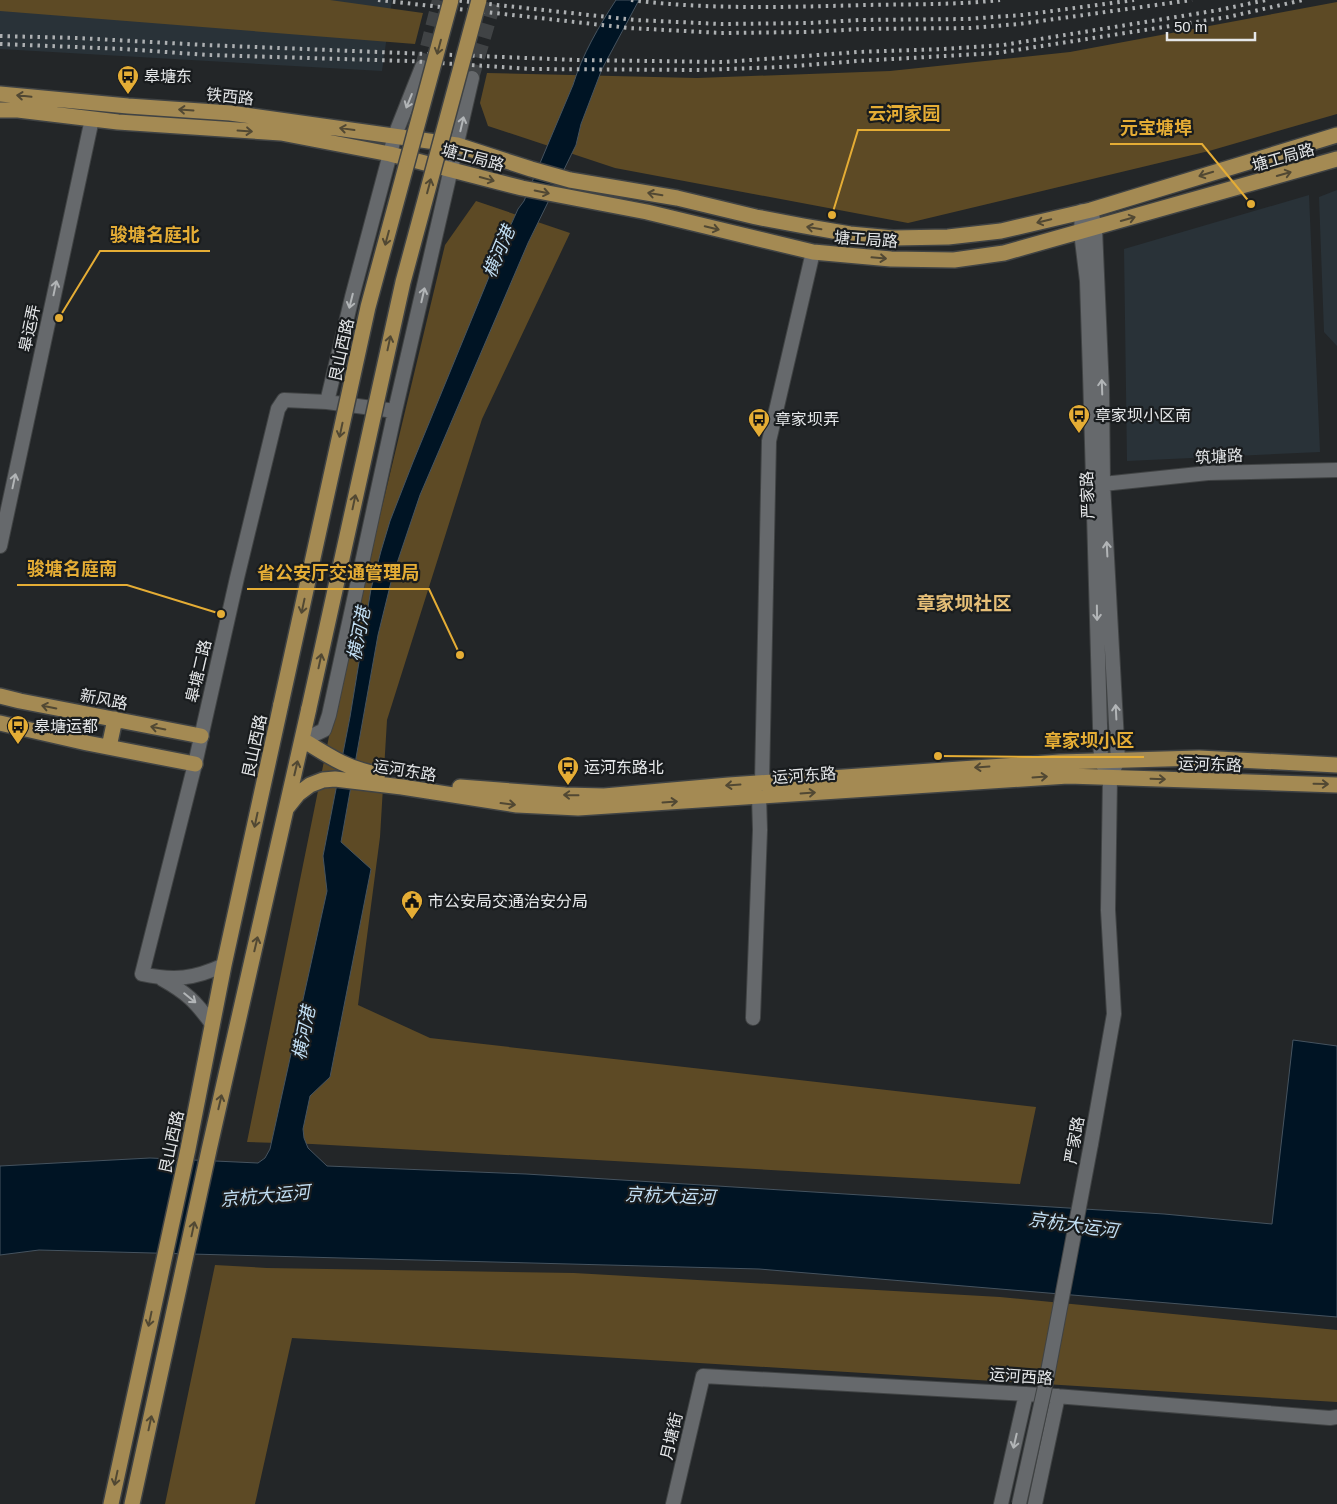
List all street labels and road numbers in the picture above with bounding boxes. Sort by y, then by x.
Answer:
street label: 铁西路 [205,86,255,107]
street label: 塘工局路 [1250,140,1316,174]
street label: 塘工局路 [440,141,506,174]
street label: 塘工局路 [833,229,898,250]
street label: 皋运弄 [16,303,43,353]
street label: 艮山西路 [327,317,356,383]
street label: 筑塘路 [1195,447,1243,466]
street label: 严家路 [1078,471,1097,519]
street label: 皋塘二路 [183,638,214,704]
street label: 新风路 [79,687,129,712]
street label: 艮山西路 [240,713,269,779]
street label: 运河东路 [1178,755,1242,774]
street label: 运河东路 [372,757,438,784]
street label: 运河东路 [772,765,837,786]
street label: 艮山西路 [157,1109,186,1175]
street label: 严家路 [1062,1115,1087,1165]
street label: 运河西路 [988,1366,1053,1387]
street label: 月塘街 [658,1411,685,1461]

